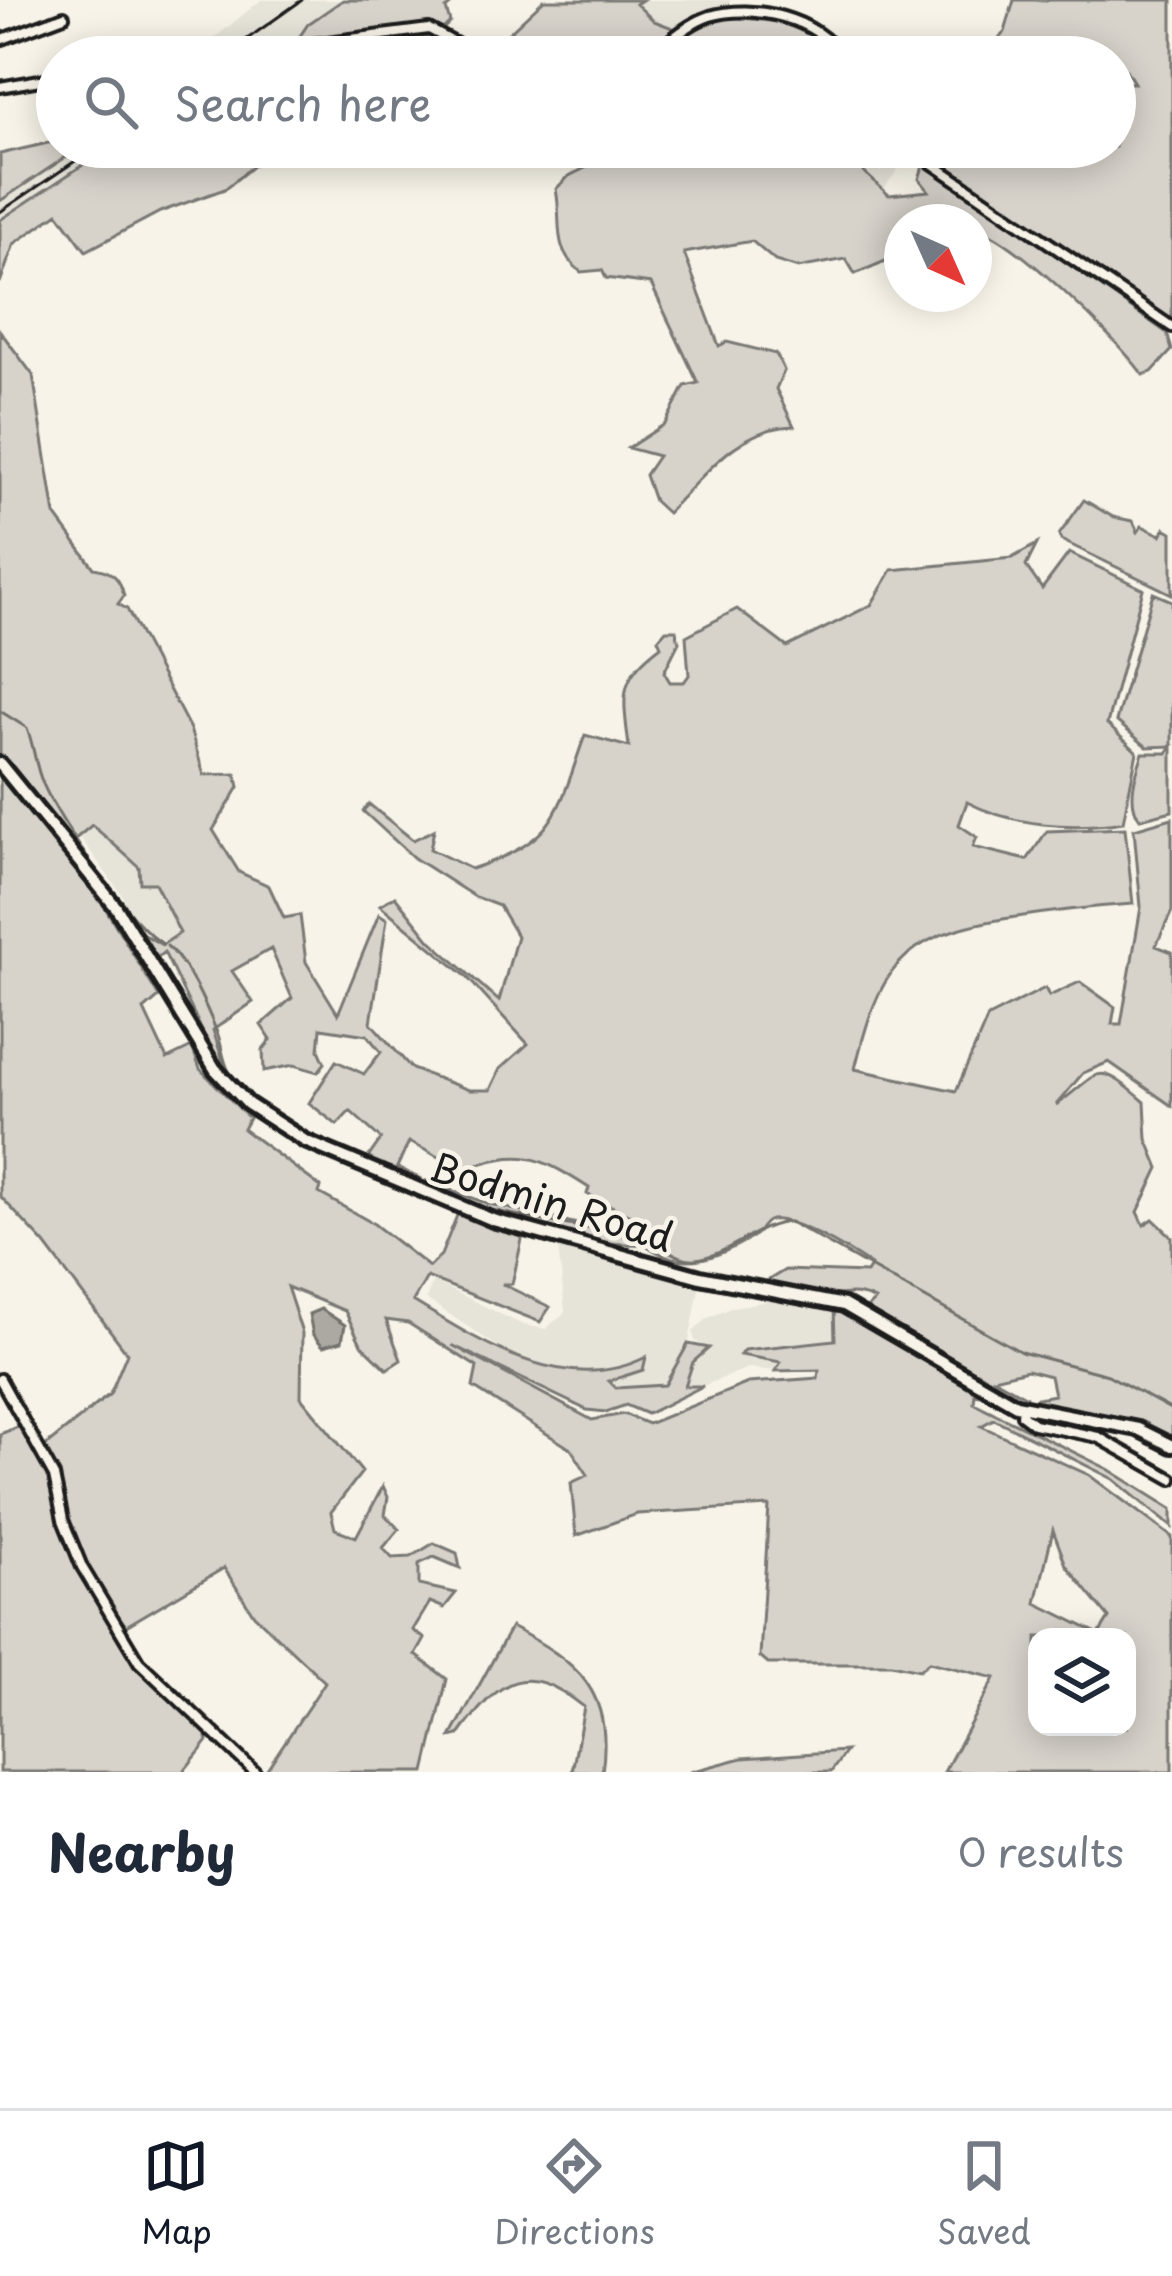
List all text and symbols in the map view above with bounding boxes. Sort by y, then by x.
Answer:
search box [36,36,1136,168]
text: Search here [174,68,431,136]
icon: search [78,69,144,135]
north arrow [884,204,992,312]
street label: Bodmin Road [423,1135,681,1265]
map controls [1028,1628,1136,1736]
button: layers [1028,1628,1136,1736]
text: Nearby [48,1812,235,1889]
text: 0 results [958,1821,1124,1880]
tab: Map [141,2133,212,2255]
tab: Directions [494,2133,655,2255]
tab: Saved [937,2133,1031,2255]

